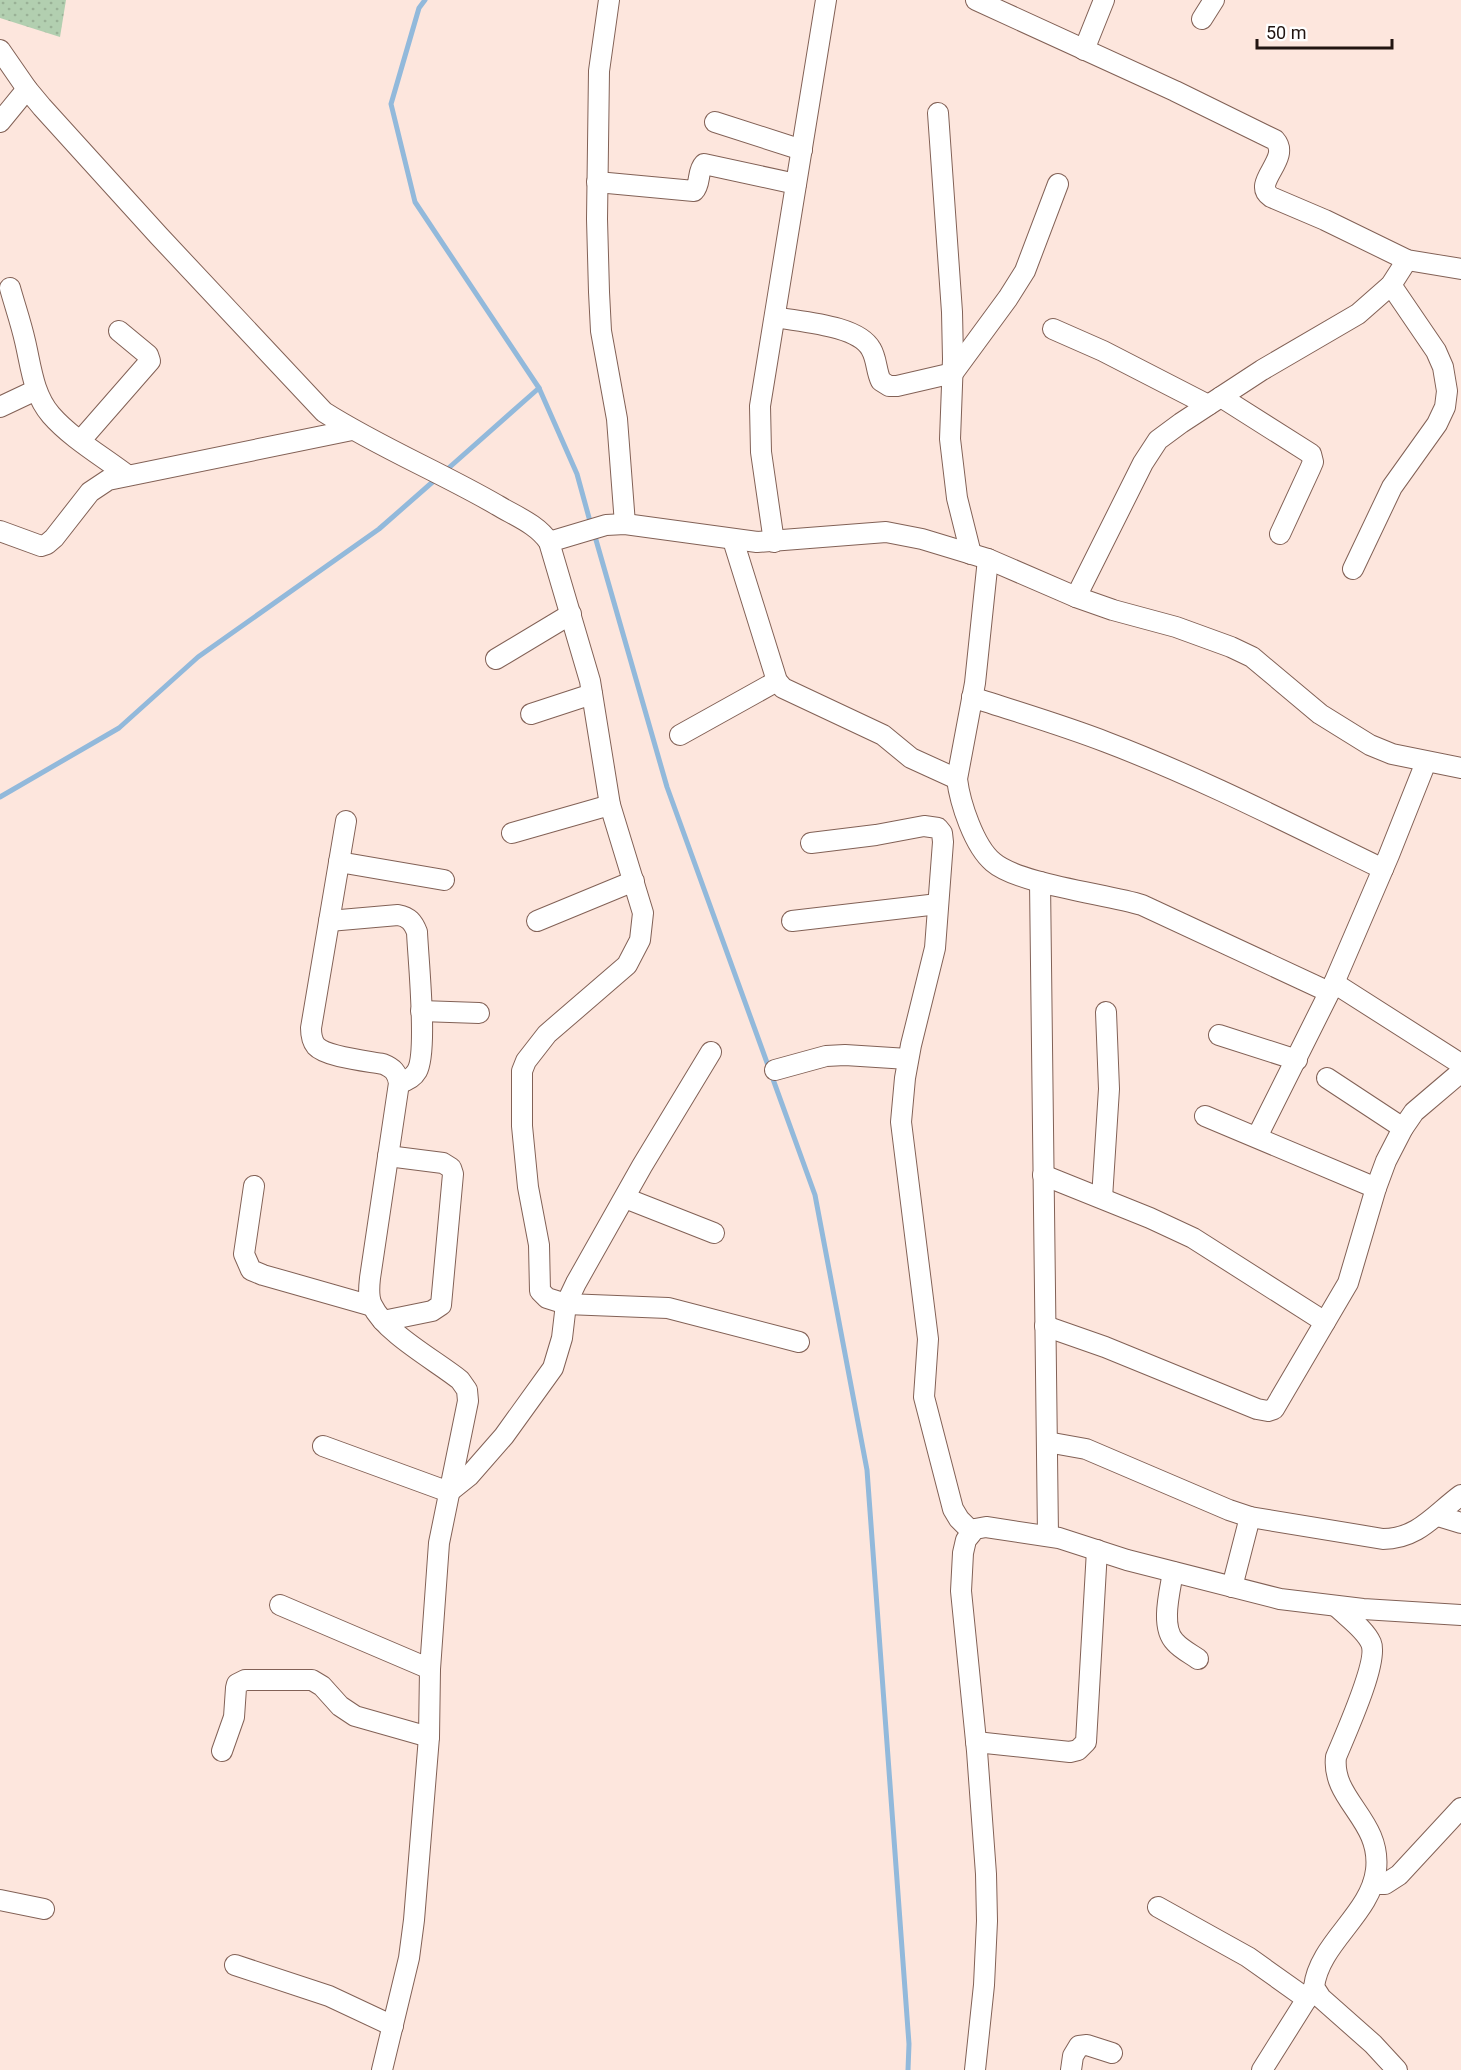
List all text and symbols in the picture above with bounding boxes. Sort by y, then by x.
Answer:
scale bar [1257,12,1392,50]
text: 50 m [1266,22,1306,43]

